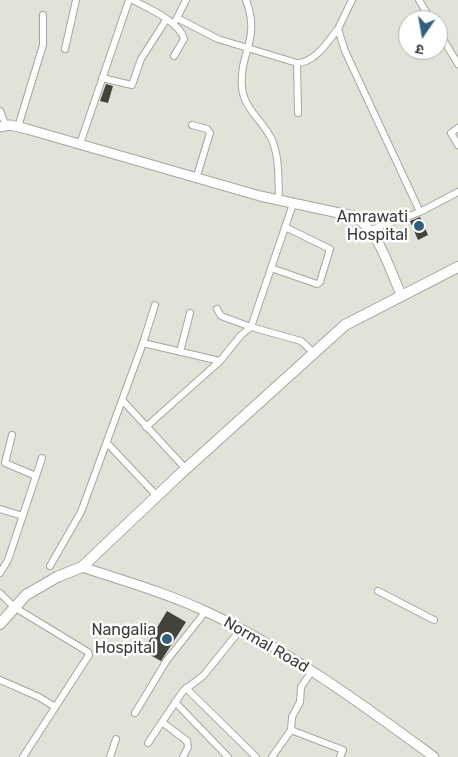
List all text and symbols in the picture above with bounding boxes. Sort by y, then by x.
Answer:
north arrow [398,10,448,60]
text: उ [414,40,426,58]
place label: Amrawati Hospital [337,207,408,245]
marker: Amrawati Hospital [412,219,426,233]
street label: Normal Road [220,613,312,677]
place label: Nangalia Hospital [91,620,156,658]
marker: Nangalia Hospital [160,632,174,646]

